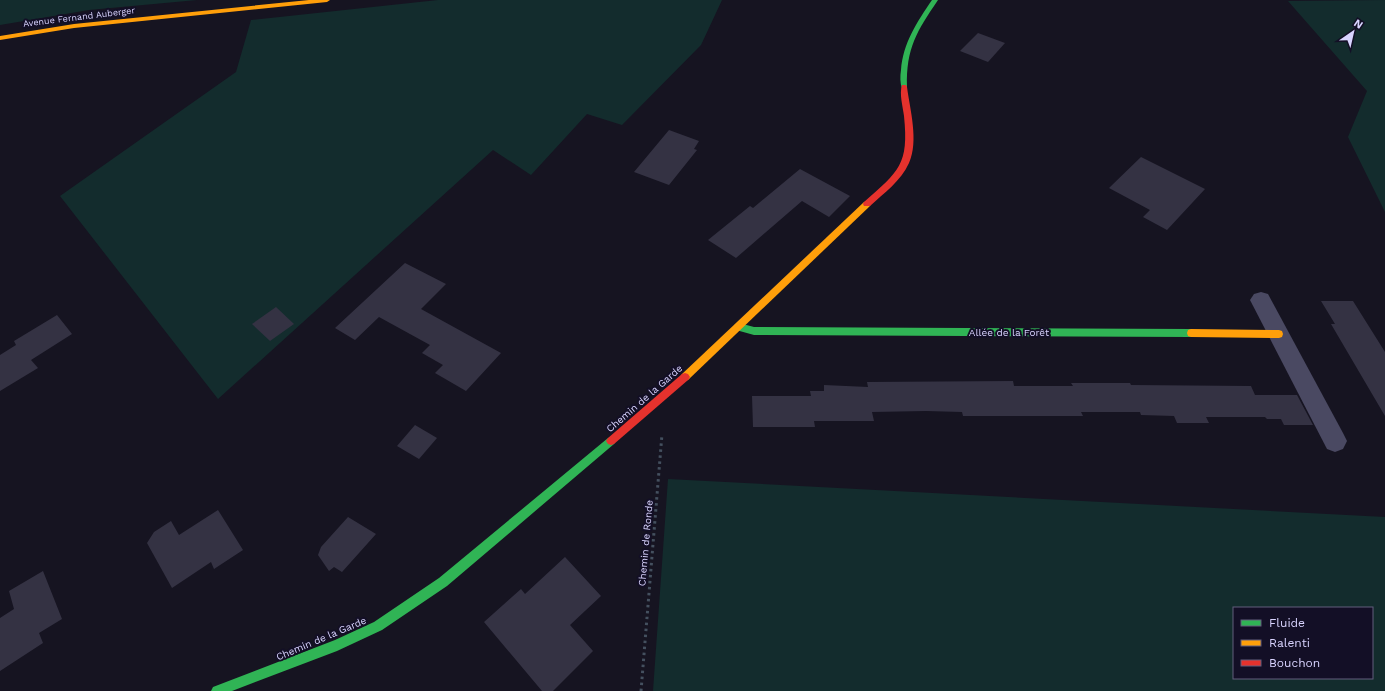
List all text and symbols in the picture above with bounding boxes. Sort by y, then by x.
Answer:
street label: Avenue Fernand Auberger [22,5,136,29]
north arrow [1333,12,1373,52]
text: N [1351,16,1365,32]
street label: Allée de la Forêt [969,327,1050,338]
street label: Chemin de la Garde [604,362,685,434]
street label: Chemin de Ronde [636,499,655,587]
legend [1233,607,1373,679]
street label: Chemin de la Garde [274,614,368,662]
text: Fluide [1269,616,1305,630]
text: Ralenti [1269,636,1310,650]
text: Bouchon [1269,656,1320,670]

